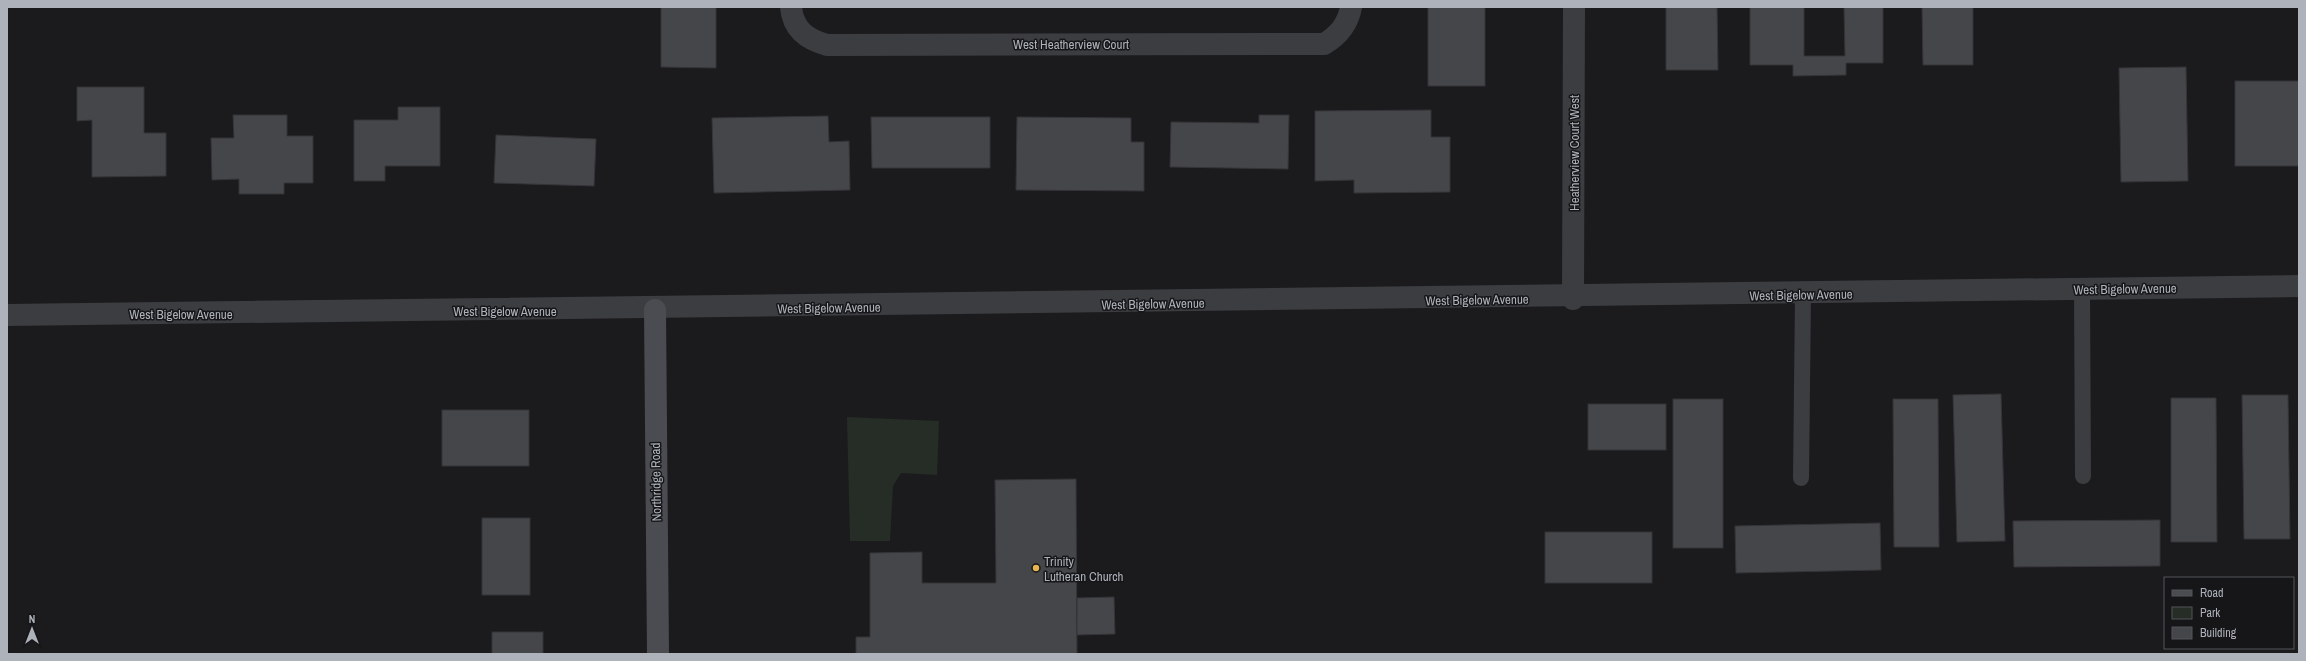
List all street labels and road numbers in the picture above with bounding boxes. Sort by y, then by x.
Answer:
street label: West Heatherview Court [1013,36,1129,53]
street label: Heatherview Court West [1566,95,1583,211]
street label: West Bigelow Avenue [2073,280,2177,298]
street label: West Bigelow Avenue [1749,286,1853,304]
street label: West Bigelow Avenue [1425,291,1529,309]
street label: West Bigelow Avenue [1101,295,1205,313]
street label: West Bigelow Avenue [777,299,881,317]
street label: West Bigelow Avenue [453,303,557,320]
street label: West Bigelow Avenue [129,306,233,323]
street label: Northridge Road [647,442,665,522]

